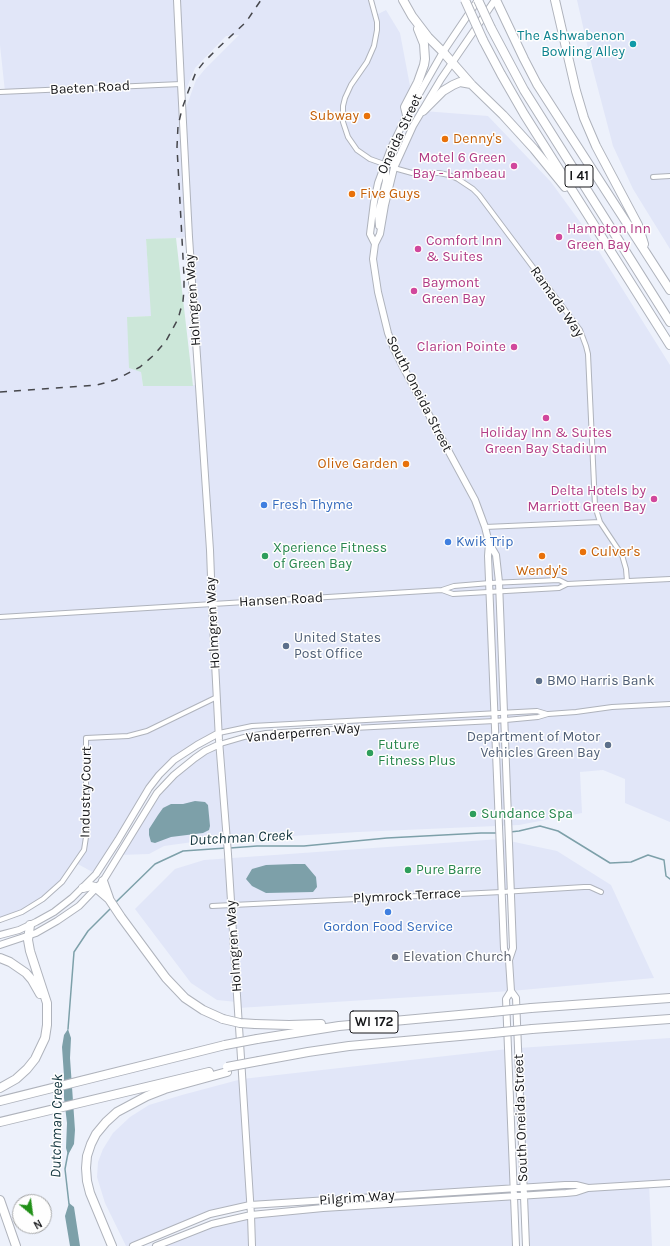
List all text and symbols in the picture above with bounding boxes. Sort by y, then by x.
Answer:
place label: The Ashwabenon Bowling Alley [517,28,625,60]
marker: The Ashwabenon Bowling Alley [628,39,638,49]
street label: Baeten Road [50,78,130,98]
street label: Oneida Street [374,91,426,177]
place label: Subway [309,108,359,124]
marker: Subway [362,111,372,121]
place label: Denny's [453,131,502,147]
marker: Denny's [440,134,450,144]
place label: Motel 6 Green Bay - Lambeau [413,150,506,182]
marker: Motel 6 Green Bay - Lambeau [509,161,519,171]
road number: I 41 [565,165,593,187]
place label: Five Guys [360,186,420,202]
marker: Five Guys [347,189,357,199]
place label: Hampton Inn Green Bay [567,221,651,254]
marker: Hampton Inn Green Bay [554,232,564,242]
place label: Comfort Inn & Suites [426,233,502,266]
marker: Comfort Inn & Suites [413,244,423,254]
street label: Holmgren Way [181,253,205,347]
street label: Ramada Way [526,263,588,341]
place label: Baymont Green Bay [422,275,485,308]
marker: Baymont Green Bay [409,286,419,296]
street label: South Oneida Street [382,333,456,455]
place label: Clarion Pointe [417,339,506,355]
marker: Clarion Pointe [509,342,519,352]
marker: Holiday Inn & Suites Green Bay Stadium [541,413,551,423]
place label: Holiday Inn & Suites Green Bay Stadium [480,425,612,458]
place label: Olive Garden [318,456,398,472]
marker: Olive Garden [401,459,411,469]
place label: Delta Hotels by Marriott Green Bay [527,483,646,516]
marker: Delta Hotels by Marriott Green Bay [649,494,659,504]
place label: Fresh Thyme [272,497,353,513]
marker: Fresh Thyme [259,500,269,510]
place label: Kwik Trip [456,534,513,550]
marker: Kwik Trip [443,537,453,547]
place label: Xperience Fitness of Green Bay [273,540,387,572]
place label: Culver's [591,544,641,560]
marker: Culver's [578,547,588,557]
marker: Xperience Fitness of Green Bay [260,551,270,561]
marker: Wendy's [537,551,547,561]
place label: Wendy's [516,563,568,579]
street label: Holmgren Way [202,577,224,669]
street label: Hansen Road [239,589,323,611]
place label: United States Post Office [294,630,381,662]
marker: United States Post Office [281,641,291,651]
place label: BMO Harris Bank [547,673,655,689]
marker: BMO Harris Bank [534,676,544,686]
street label: Vanderperren Way [245,720,361,746]
place label: Department of Motor Vehicles Green Bay [467,729,600,762]
place label: Future Fitness Plus [378,737,456,770]
marker: Department of Motor Vehicles Green Bay [603,740,613,750]
street label: Industry Court [77,746,95,838]
marker: Future Fitness Plus [365,748,375,758]
place label: Sundance Spa [481,806,573,822]
marker: Sundance Spa [468,809,478,819]
water label: Dutchman Creek [189,826,293,850]
place label: Pure Barre [416,862,482,878]
marker: Pure Barre [403,865,413,875]
street label: Plymrock Terrace [353,885,461,907]
street label: Holmgren Way [222,899,246,993]
marker: Gordon Food Service [383,907,393,917]
place label: Gordon Food Service [323,919,453,935]
place label: Elevation Church [403,949,512,965]
marker: Elevation Church [390,952,400,962]
road number: WI 172 [350,1011,398,1033]
street label: South Oneida Street [510,1054,532,1182]
water label: Dutchman Creek [47,1074,67,1178]
street label: Pilgrim Way [319,1187,395,1209]
north arrow [12,1194,52,1234]
text: N [31,1216,44,1232]

